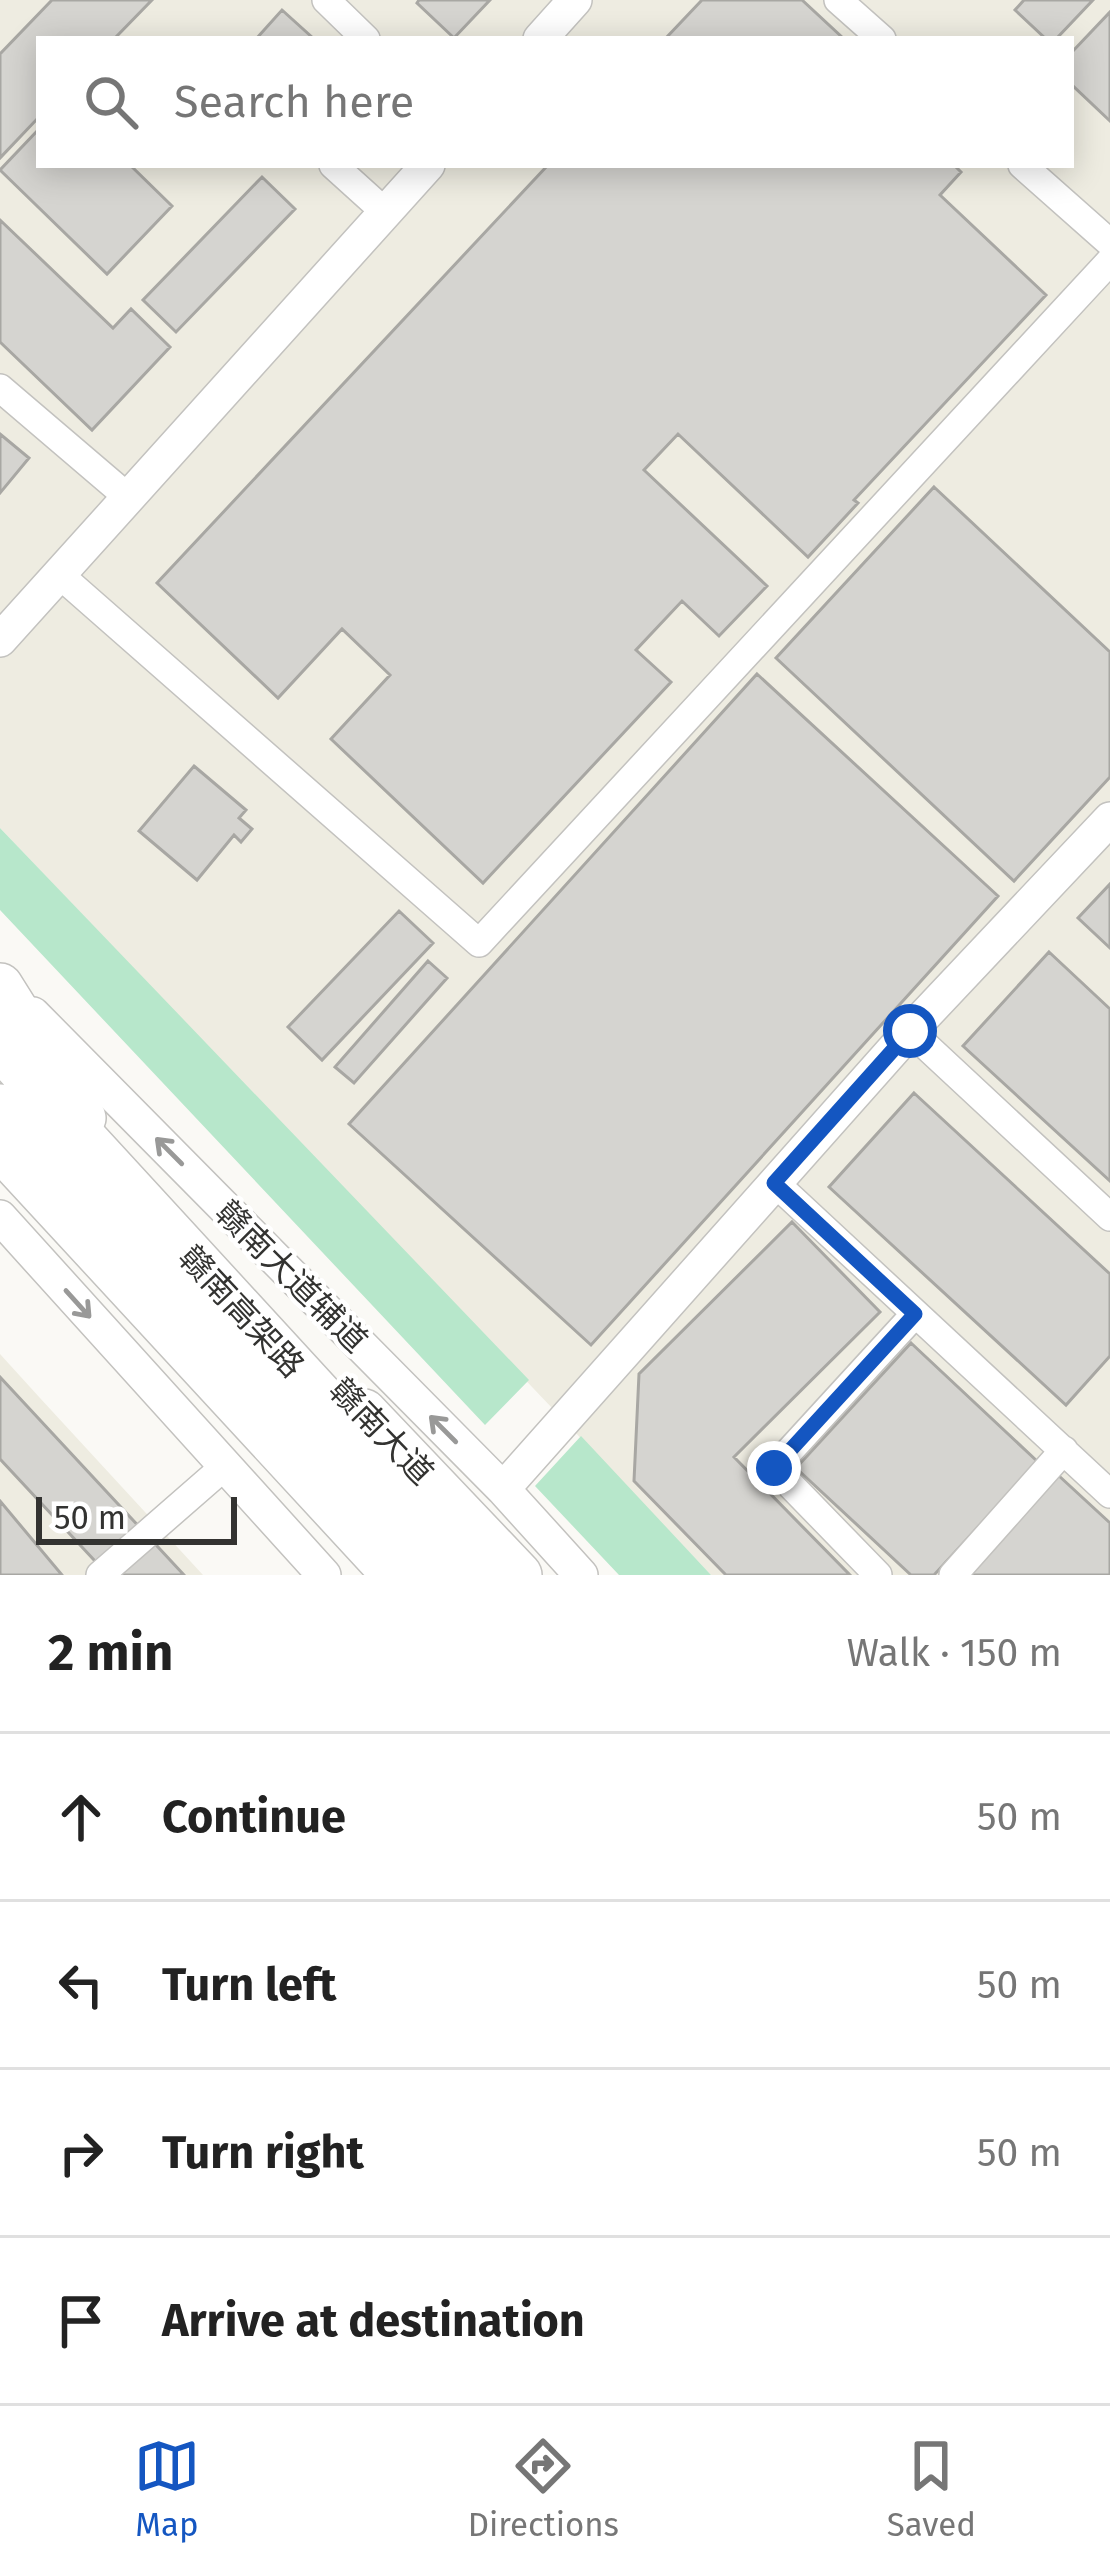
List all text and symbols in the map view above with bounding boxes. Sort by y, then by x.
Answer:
search box [36,36,1074,168]
icon: search [78,69,144,135]
text: Search here [174,75,414,129]
route start [883,1004,937,1058]
one-way arrow [155,1138,184,1166]
street label: 赣南大道辅道 [207,1193,375,1361]
street label: 赣南高架路 [170,1238,312,1386]
one-way arrow [64,1288,92,1318]
street label: 赣南大道 [321,1370,442,1493]
one-way arrow [429,1415,458,1444]
route end [747,1441,801,1495]
scale bar [36,1491,237,1544]
text: 50 m [54,1498,126,1538]
text: 2 min [48,1622,173,1684]
text: Walk · 150 m [847,1630,1062,1676]
icon: ahead [48,1784,114,1850]
text: Continue [162,1790,346,1844]
text: 50 m [977,1794,1062,1840]
icon: left [48,1952,114,2018]
text: Turn left [162,1958,336,2012]
text: 50 m [977,1962,1062,2008]
icon: right [48,2120,114,2186]
text: Turn right [162,2126,364,2180]
text: 50 m [977,2130,1062,2176]
icon: arrive [48,2288,114,2354]
text: Arrive at destination [162,2294,585,2348]
tab: Map [134,2433,200,2545]
tab: Directions [468,2433,619,2545]
tab: Saved [887,2433,976,2545]

